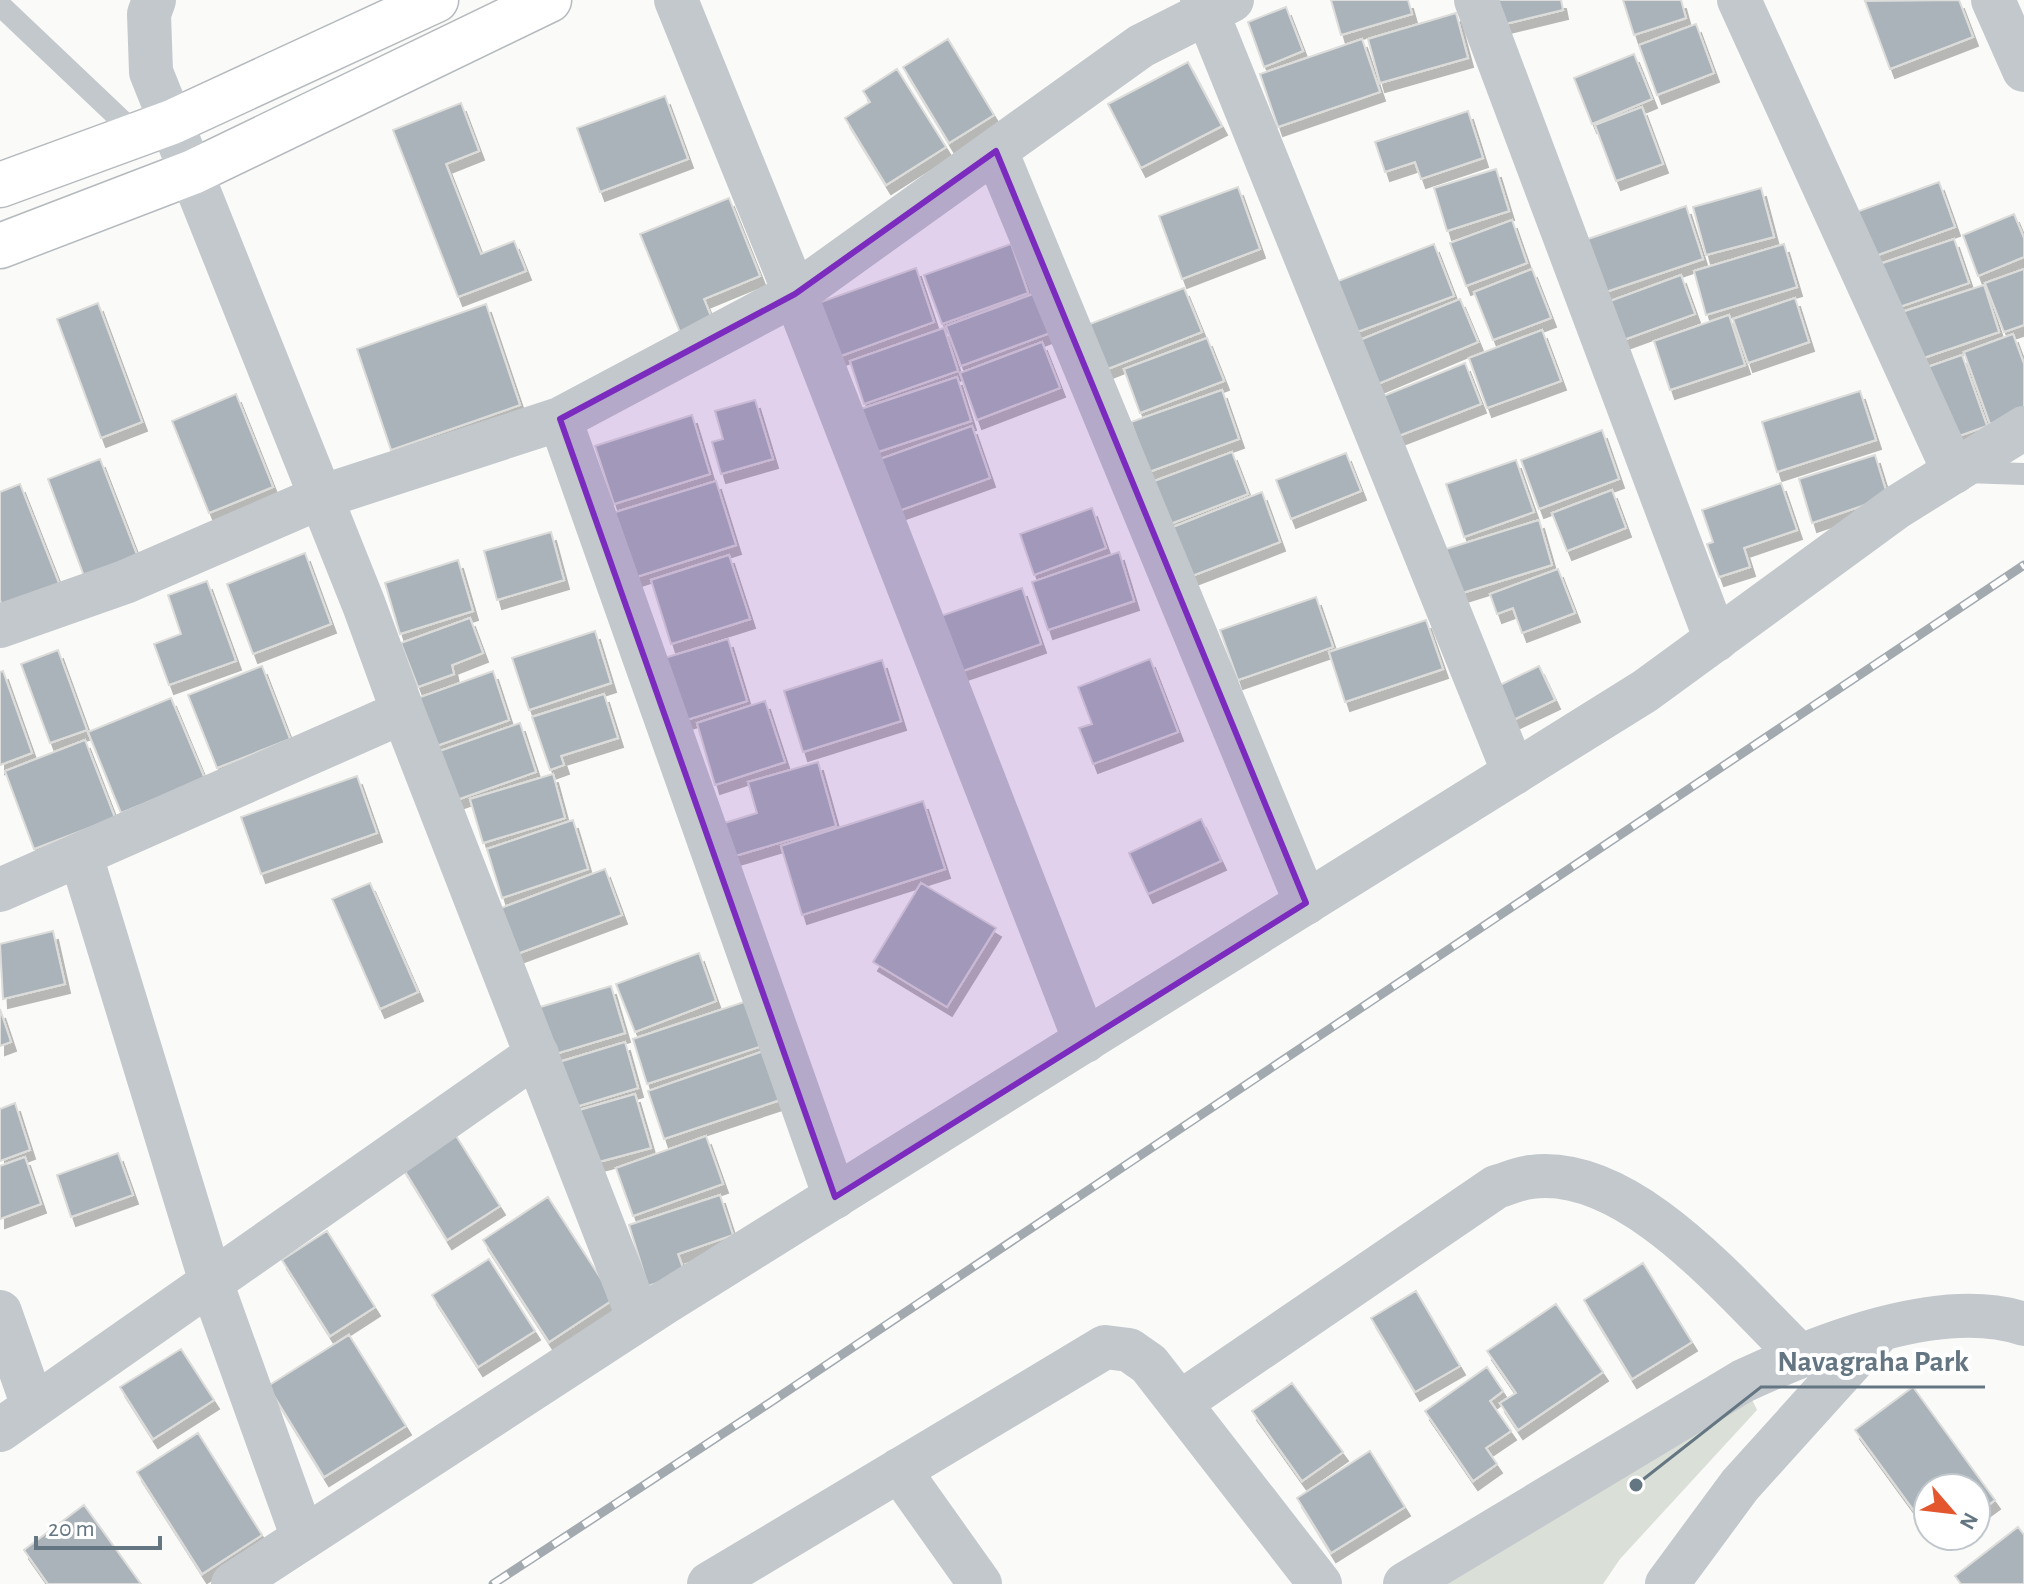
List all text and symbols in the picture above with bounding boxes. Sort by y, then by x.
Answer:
callout: Navagraha Park [1761,1333,1985,1387]
text: Navagraha Park [1777,1347,1969,1377]
north arrow [1912,1472,1992,1552]
scale bar [36,1500,160,1550]
text: N [1955,1509,1982,1533]
text: 20 m [48,1517,95,1541]

